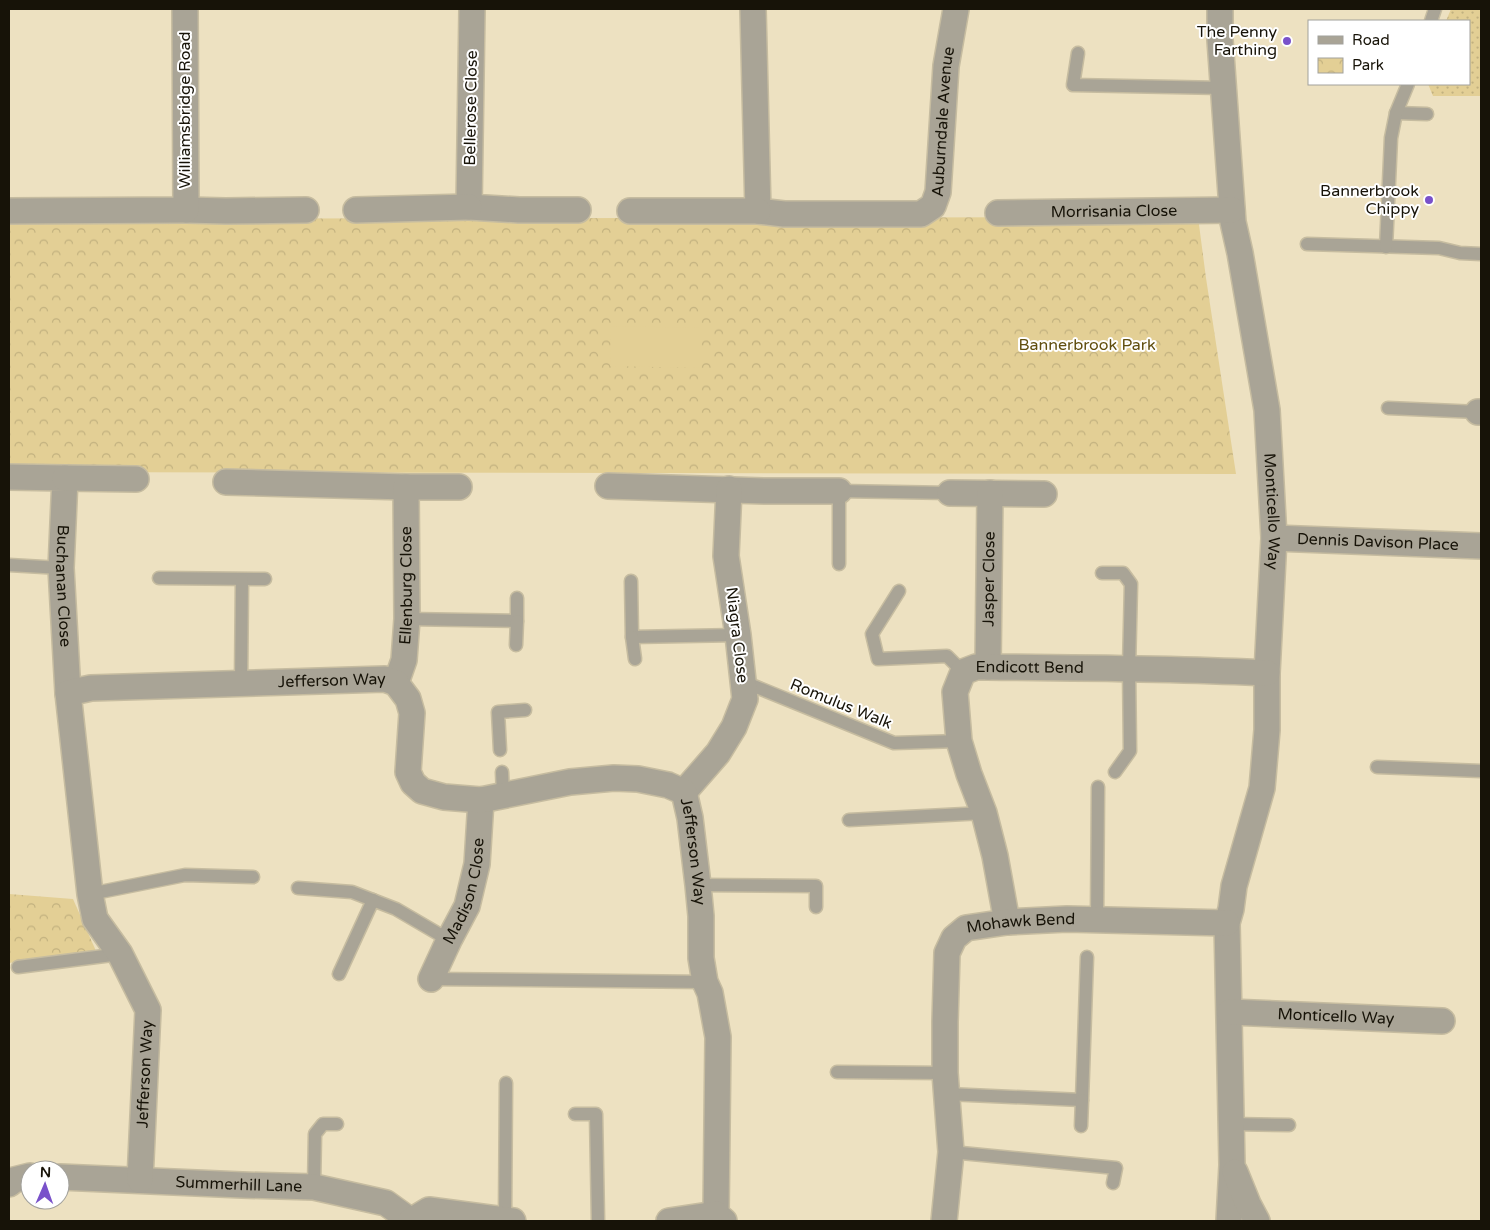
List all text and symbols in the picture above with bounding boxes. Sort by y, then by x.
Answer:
legend [1308,20,1470,85]
place label: The Penny Farthing [1197,22,1277,60]
street label: Williamsbridge Road [175,31,195,189]
text: Road [1352,31,1390,49]
marker: The Penny Farthing [1281,35,1293,47]
street label: Auburndale Avenue [928,45,959,198]
street label: Bellerose Close [460,50,482,166]
text: Park [1352,56,1384,74]
place label: Bannerbrook Chippy [1320,181,1419,219]
marker: Bannerbrook Chippy [1423,194,1435,206]
street label: Morrisania Close [1051,201,1177,222]
park label: Bannerbrook Park [1018,335,1156,355]
street label: Monticello Way [1259,452,1284,571]
street label: Buchanan Close [51,524,75,647]
street label: Ellenburg Close [395,526,417,645]
street label: Dennis Davison Place [1297,529,1459,555]
street label: Jasper Close [978,531,1000,627]
street label: Niagra Close [721,586,753,684]
street label: Endicott Bend [975,657,1084,678]
street label: Jefferson Way [278,669,387,692]
street label: Romulus Walk [787,674,895,734]
street label: Jefferson Way [676,796,710,906]
street label: Madison Close [438,837,489,948]
street label: Mohawk Bend [965,909,1076,938]
street label: Monticello Way [1277,1004,1395,1029]
street label: Jefferson Way [132,1019,158,1129]
north arrow [20,1160,70,1210]
text: N [40,1164,51,1181]
street label: Summerhill Lane [175,1172,303,1197]

